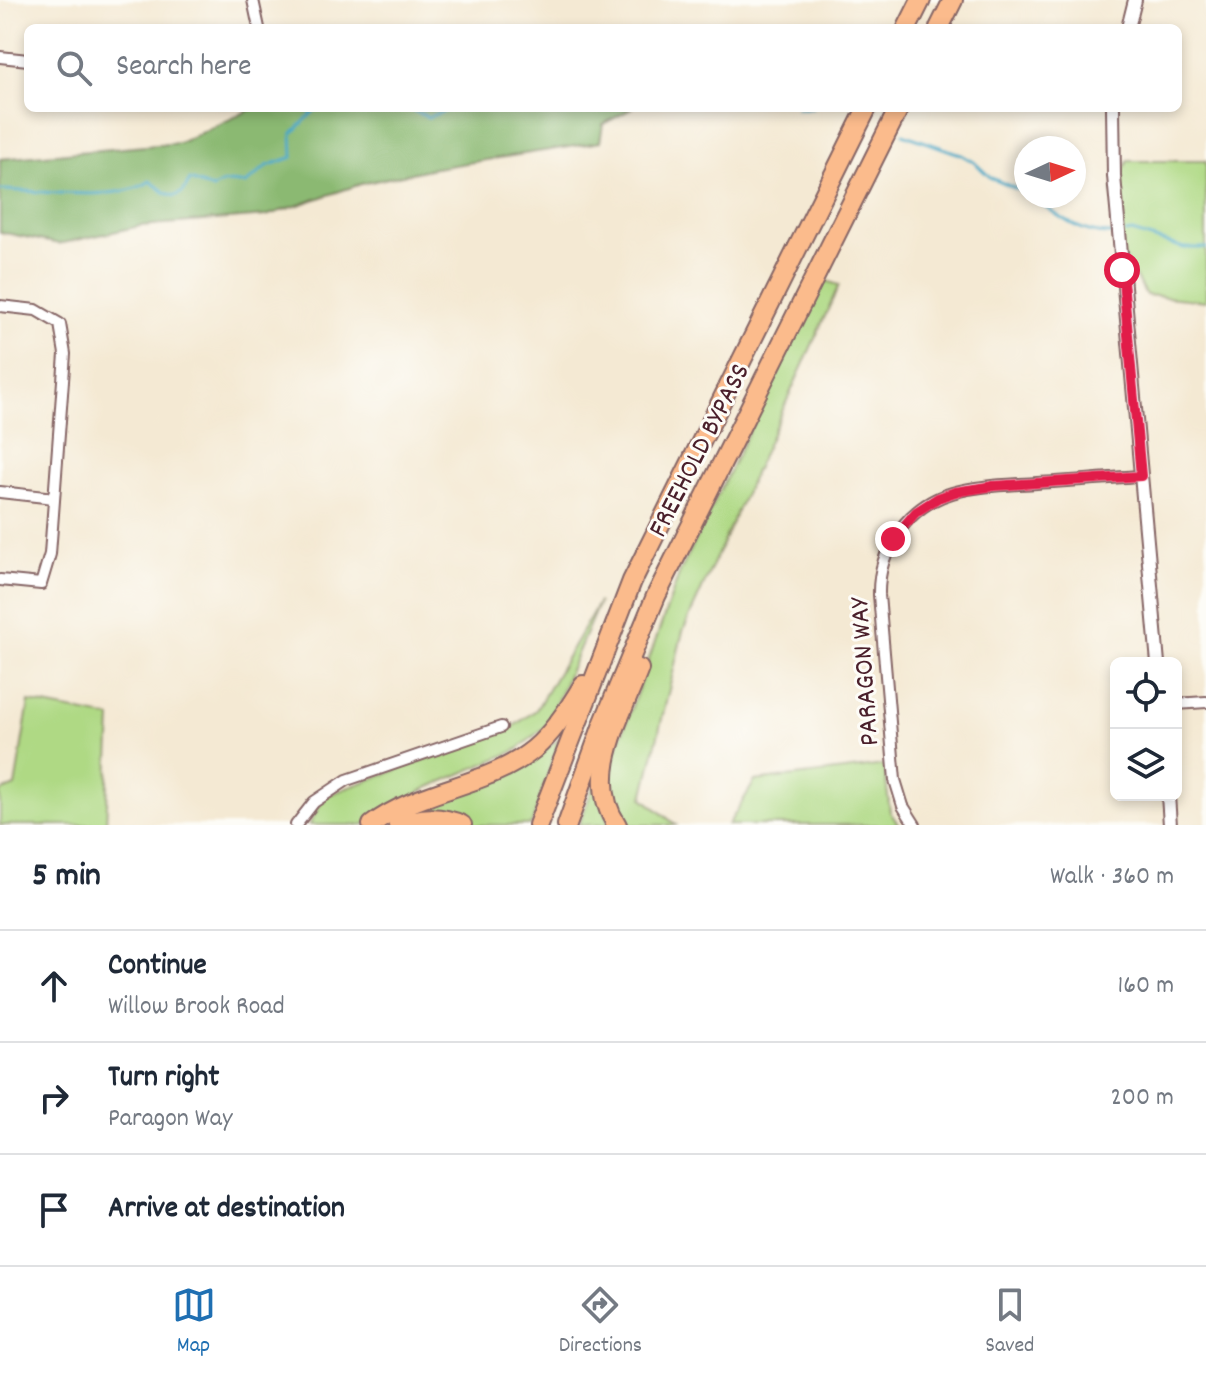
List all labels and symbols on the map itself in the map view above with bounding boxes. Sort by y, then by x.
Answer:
north arrow [1014,136,1086,208]
route start [1104,252,1140,288]
street label: FREEHOLD BYPASS [640,357,763,545]
route end [875,521,911,557]
street label: PARAGON WAY [842,595,892,747]

